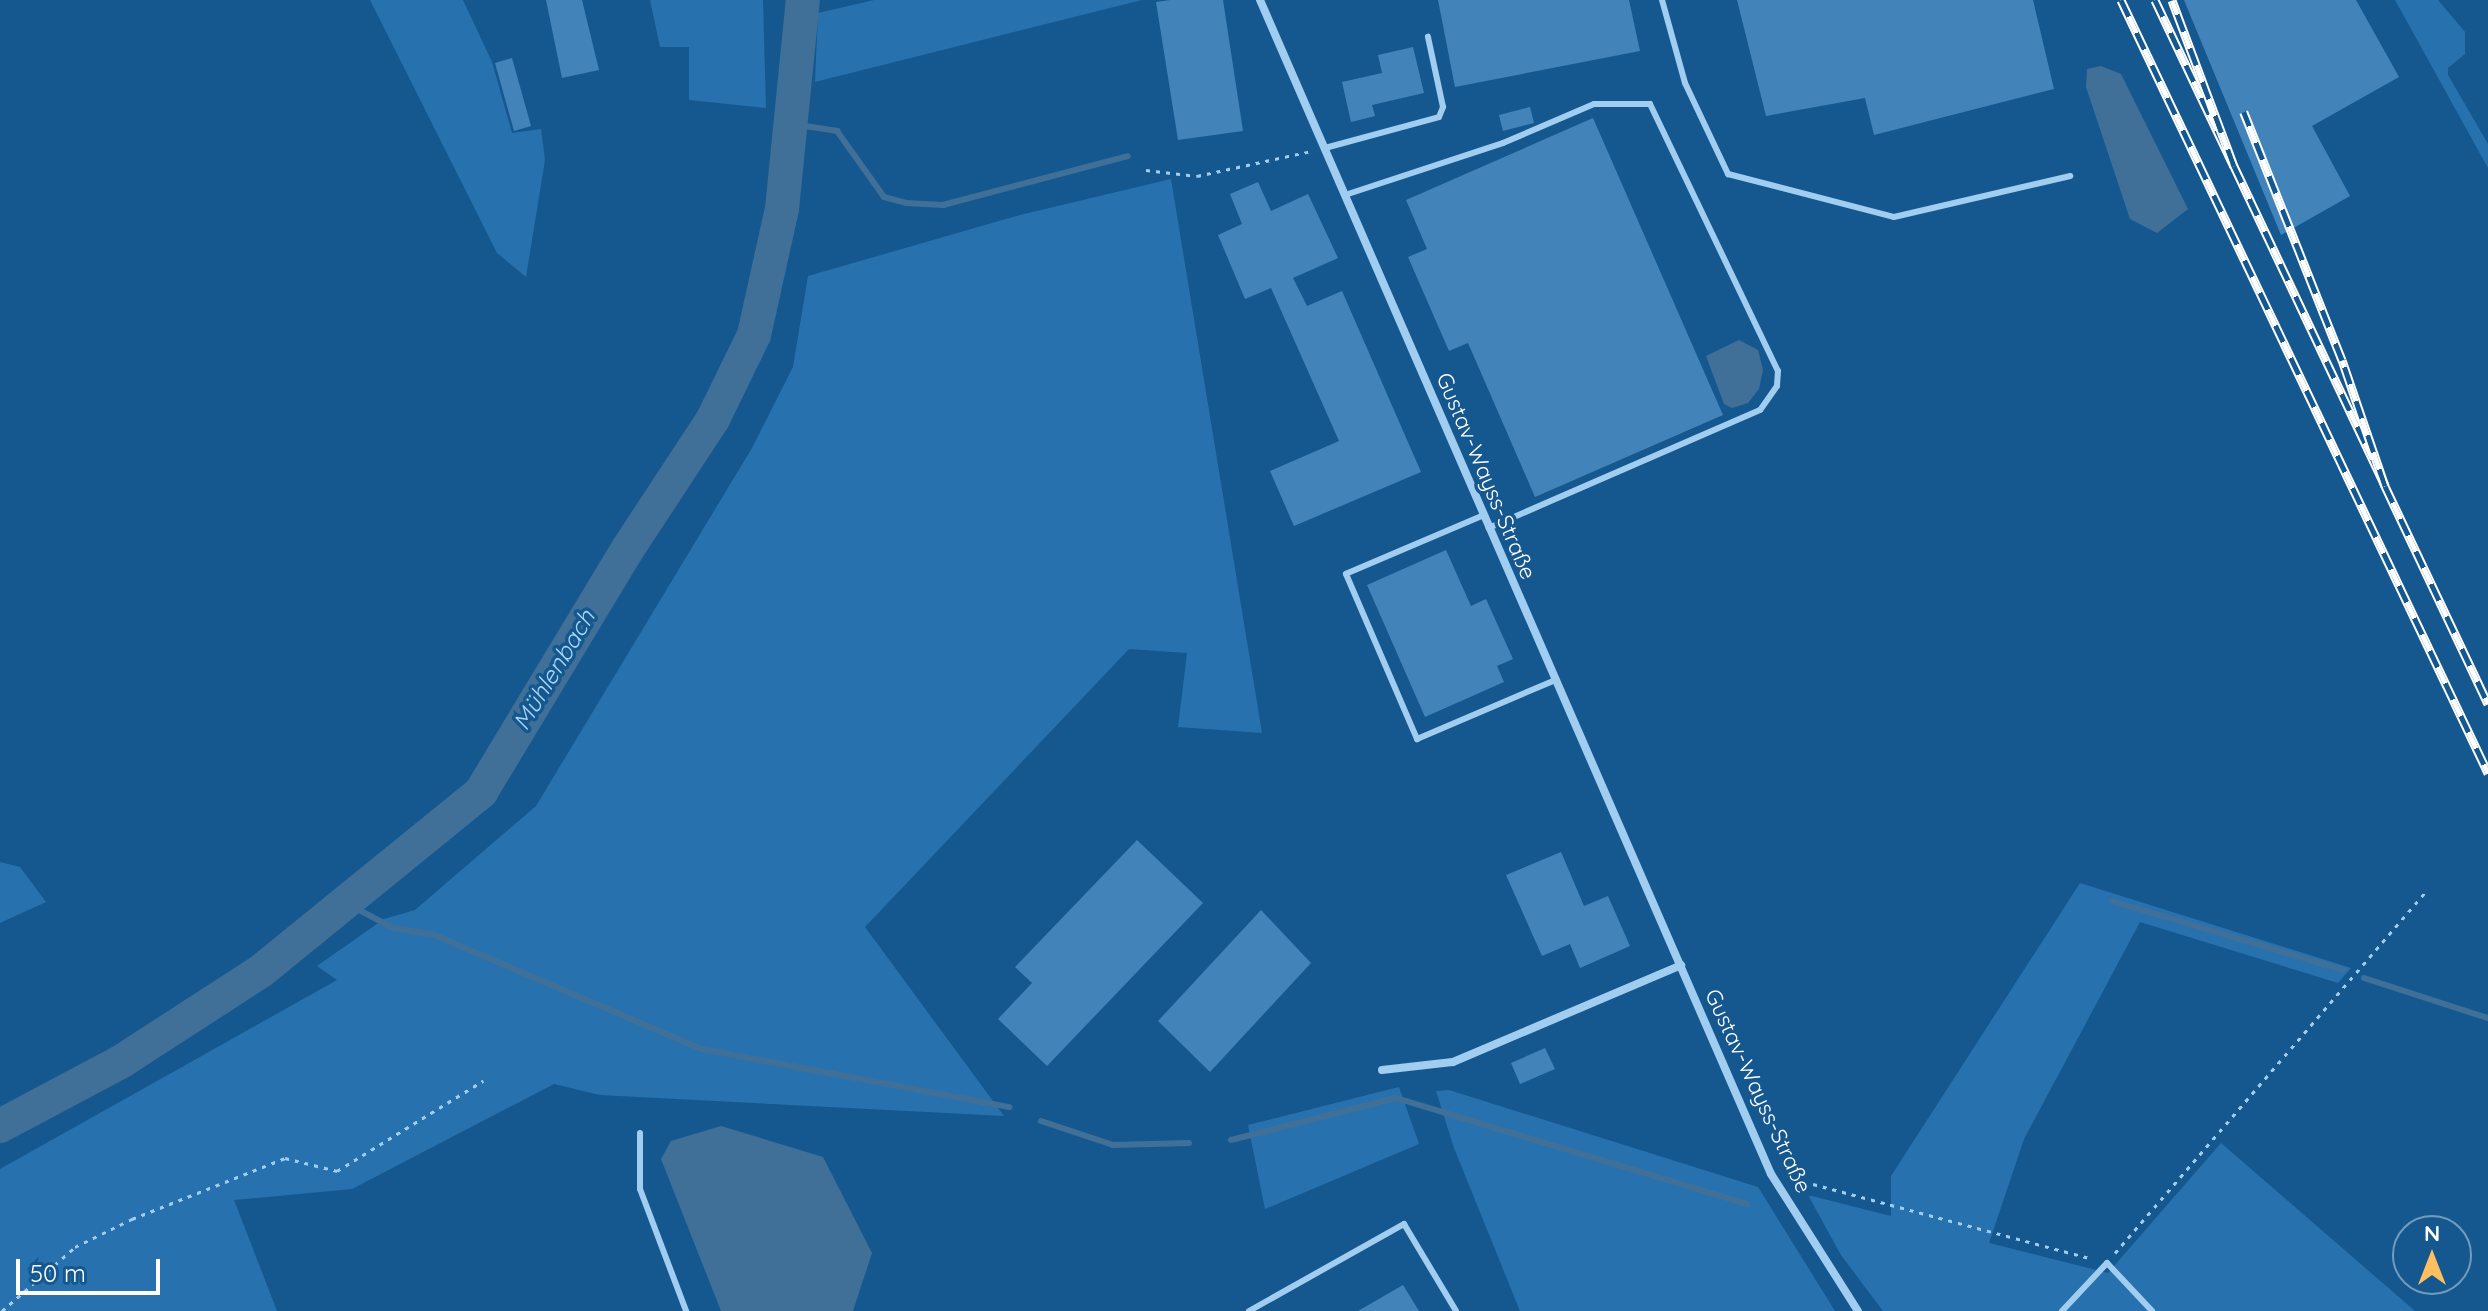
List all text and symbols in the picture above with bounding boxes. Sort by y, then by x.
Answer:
street label: Gustav-Wayss-Straße [1431,369,1541,583]
water label: Mühlenbach [507,605,601,735]
street label: Gustav-Wayss-Straße [1699,985,1817,1197]
north arrow [2392,1215,2472,1295]
text: N [2424,1219,2440,1247]
scale bar [20,1243,164,1293]
text: 50 m [30,1258,86,1288]

